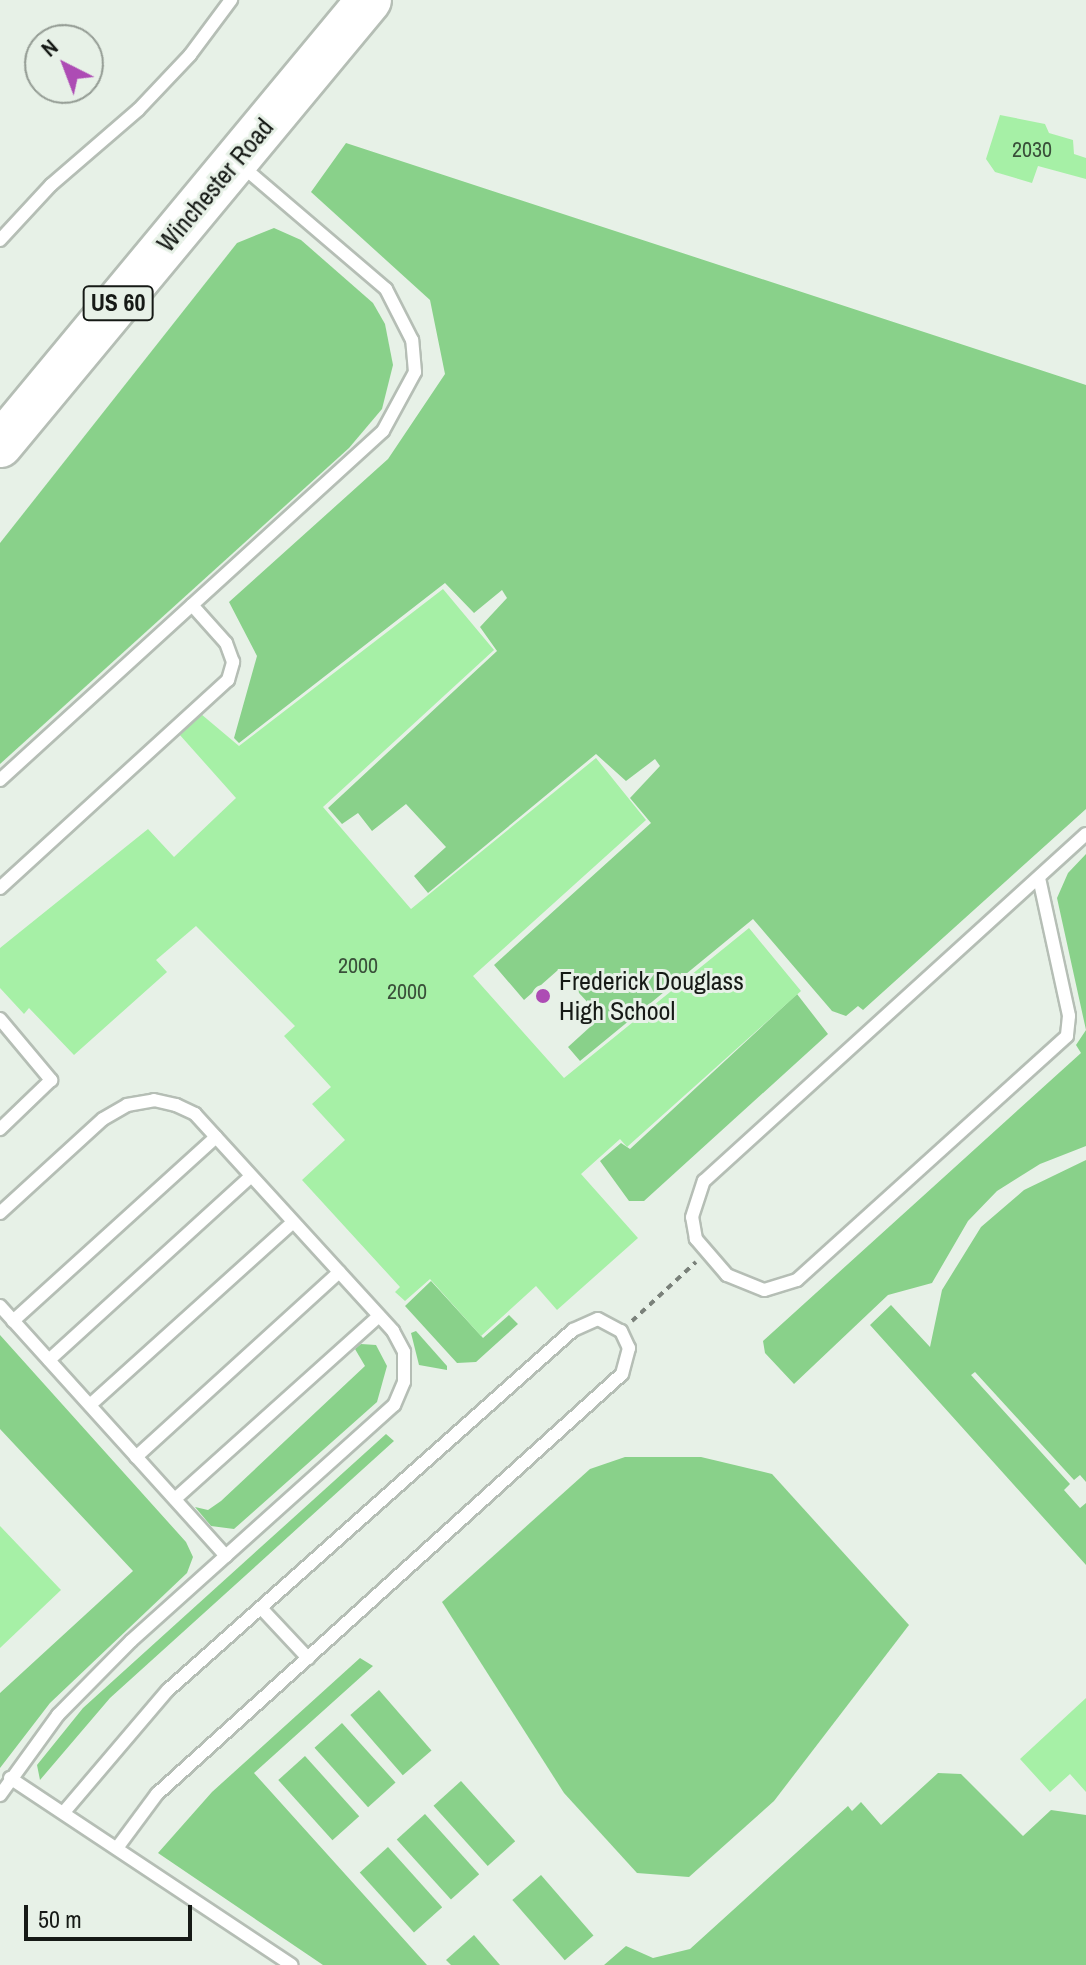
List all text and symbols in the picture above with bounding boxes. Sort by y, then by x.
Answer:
north arrow [24,24,104,104]
text: N [34,32,64,63]
street label: Winchester Road [150,112,280,258]
house number: 2030 [1012,137,1052,163]
road number: US 60 [82,283,154,323]
house number: 2000 [338,953,378,979]
place label: Frederick Douglass High School [559,965,744,1026]
house number: 2000 [387,979,427,1005]
marker: Frederick Douglass High School [534,987,552,1005]
scale bar [28,1889,196,1939]
text: 50 m [38,1903,82,1935]

